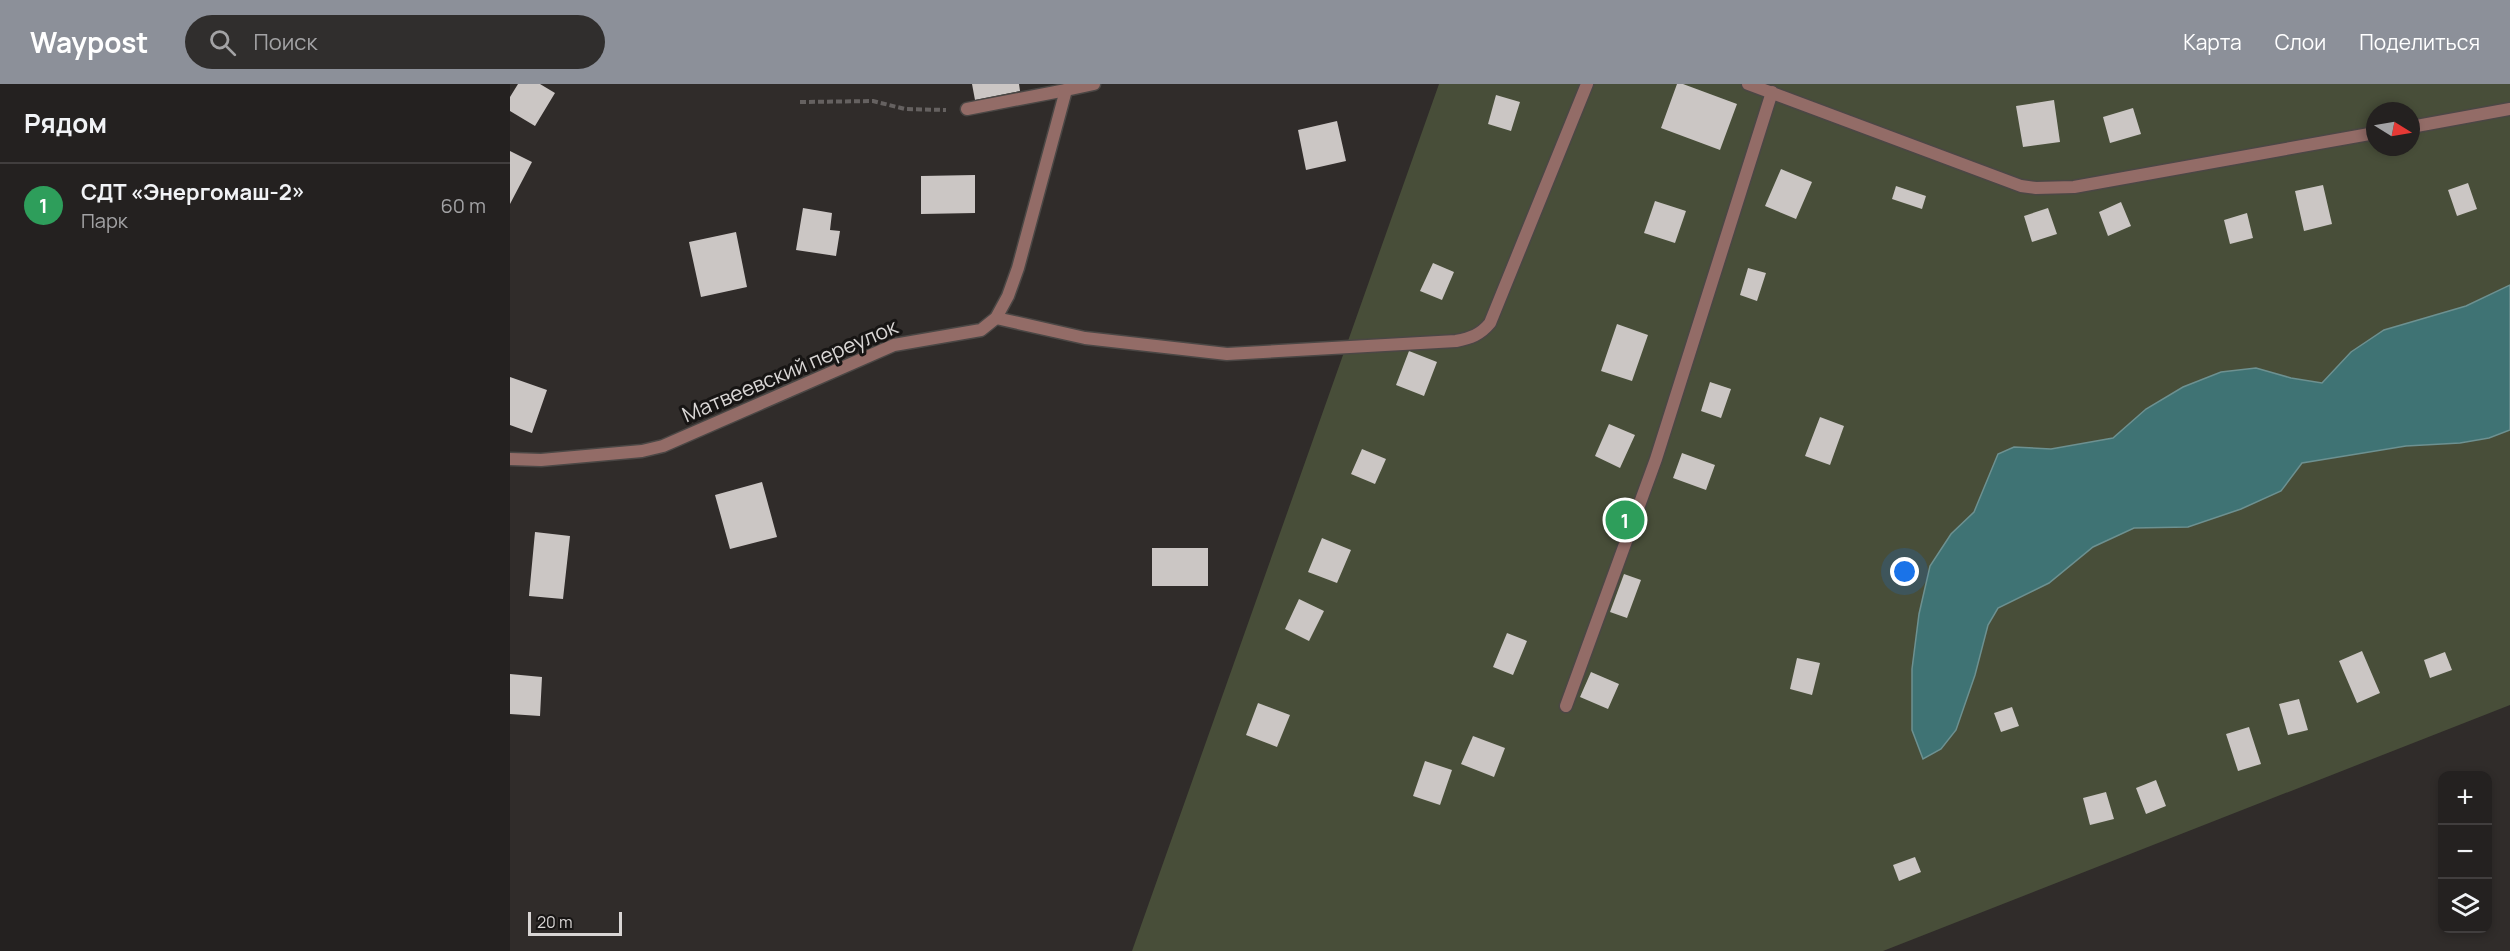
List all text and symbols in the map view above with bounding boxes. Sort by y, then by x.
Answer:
search box [185,15,605,69]
text: Waypost [30,23,149,61]
icon: search [206,26,239,59]
text: Поиск [254,27,317,57]
text: Карта [2183,28,2242,56]
text: Слои [2275,28,2326,56]
text: Поделиться [2359,28,2480,56]
north arrow [2366,102,2420,156]
text: Рядом [24,105,107,141]
text: СДТ «Энергомаш-2» [81,177,305,207]
text: 1 [39,192,48,219]
text: 60 m [440,192,486,219]
text: Парк [81,207,128,234]
street label: Матвеевский переулок [678,312,902,428]
pin: 1 [1606,498,1644,542]
your location [1890,557,1919,586]
map controls [2438,771,2492,933]
button: + [2438,771,2492,825]
button: − [2438,825,2492,879]
button: layers [2438,879,2492,933]
scale bar [528,909,622,936]
text: 20 m [537,911,573,933]

